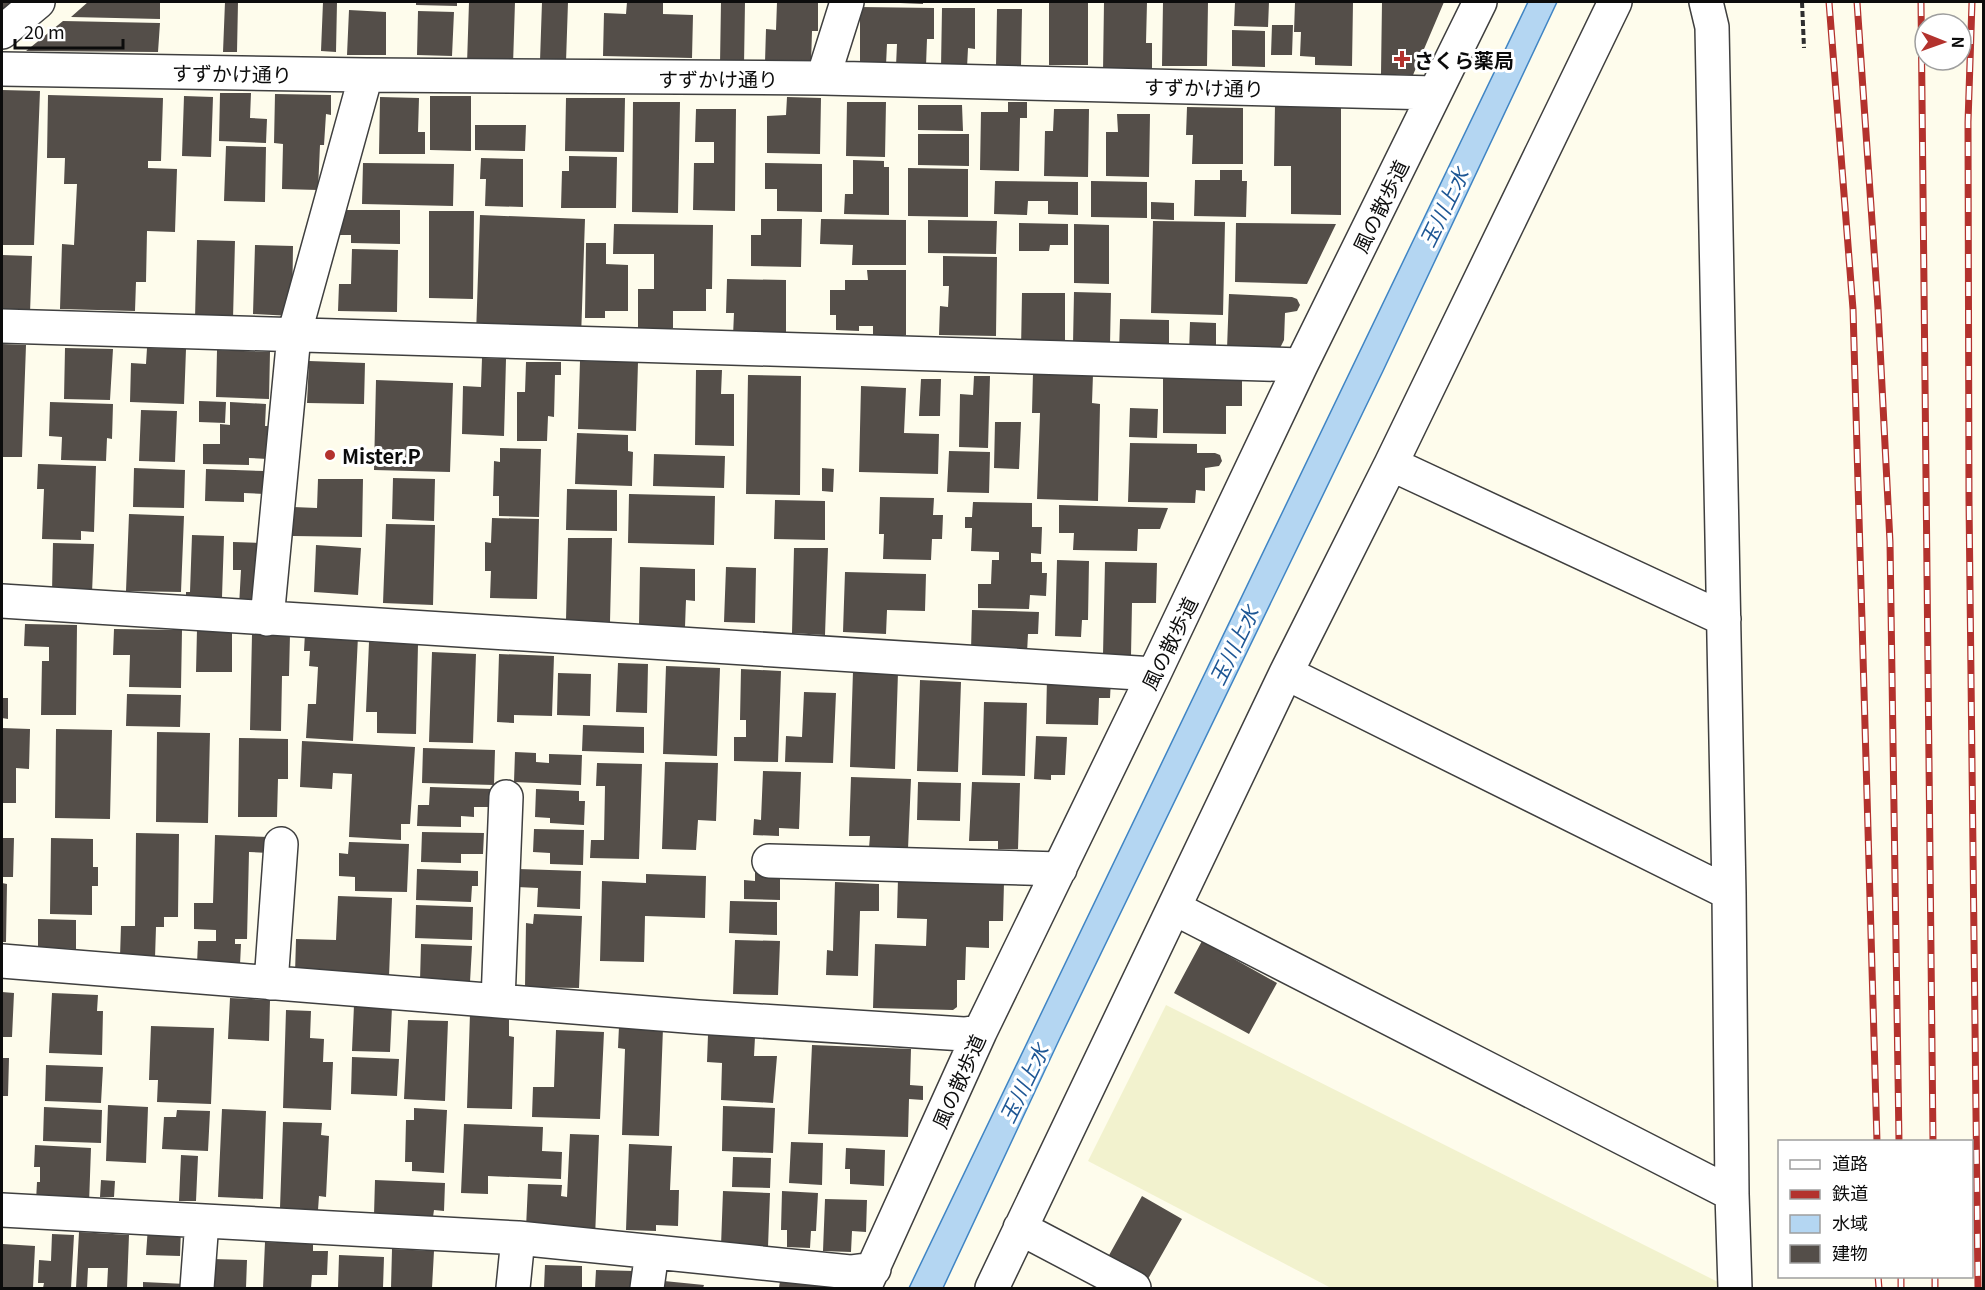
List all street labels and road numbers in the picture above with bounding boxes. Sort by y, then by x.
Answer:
street label: すずかけ通り [172,57,292,89]
street label: すずかけ通り [658,64,778,93]
street label: すずかけ通り [1144,71,1264,103]
street label: 風の散歩道 [1345,155,1415,257]
street label: 風の散歩道 [1134,592,1204,694]
street label: 風の散歩道 [924,1029,992,1133]

